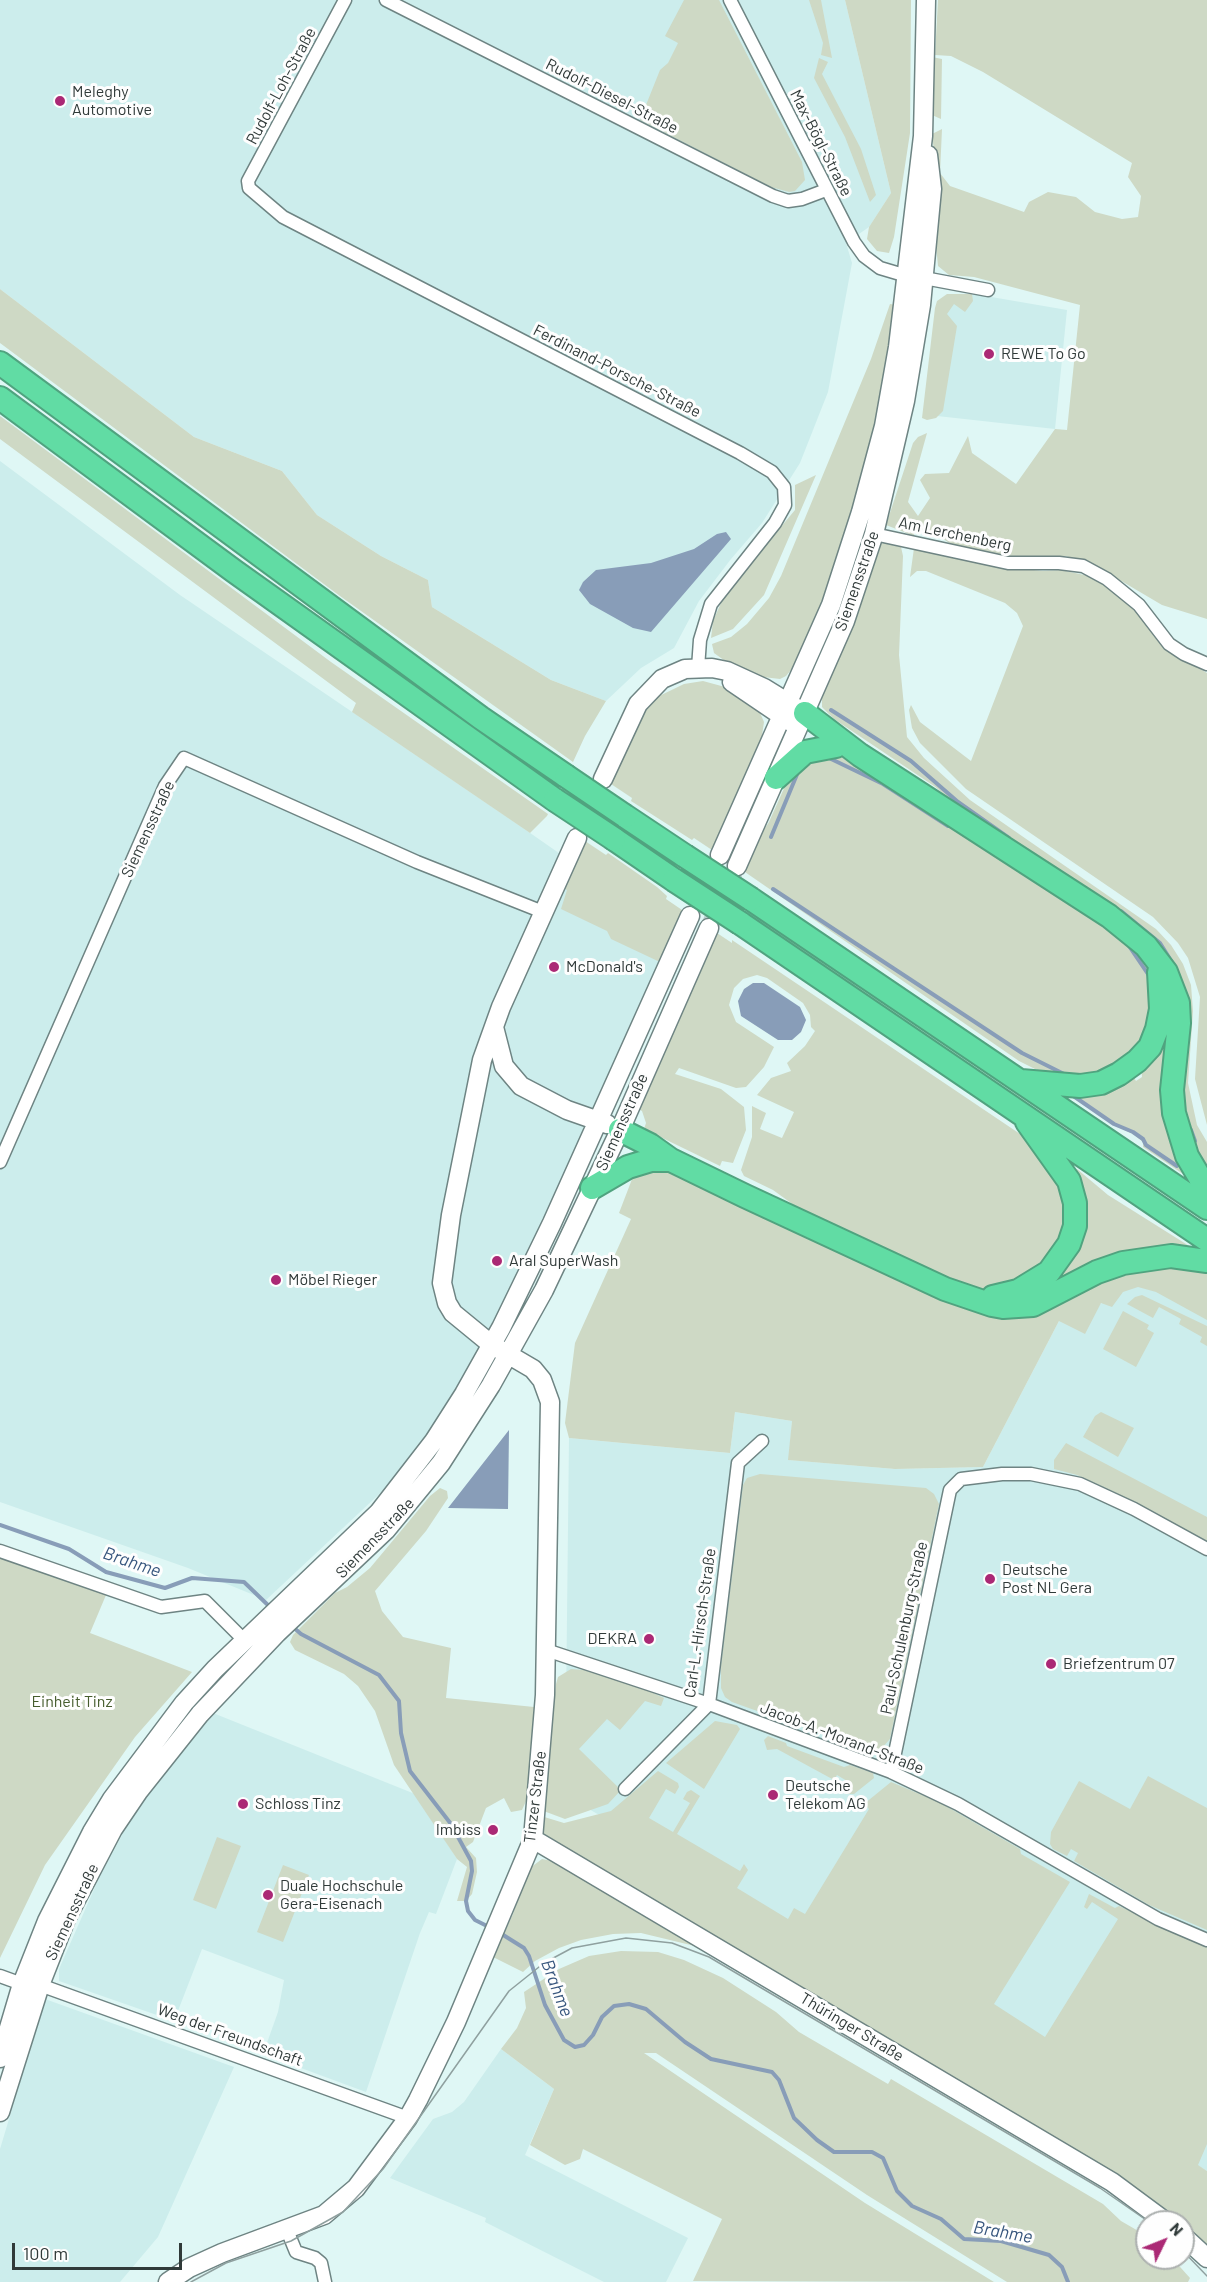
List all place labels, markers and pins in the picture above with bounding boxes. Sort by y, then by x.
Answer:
place label: Meleghy Automotive [72,82,152,120]
marker: Meleghy Automotive [53,94,67,108]
place label: REWE To Go [1001,344,1086,364]
marker: REWE To Go [982,347,996,361]
place label: McDonald's [566,957,643,977]
marker: McDonald's [547,960,561,974]
place label: Aral SuperWash [509,1251,618,1271]
marker: Aral SuperWash [490,1254,504,1268]
place label: Möbel Rieger [288,1270,377,1290]
marker: Möbel Rieger [269,1273,283,1287]
place label: Deutsche Post NL Gera [1002,1560,1092,1598]
marker: Deutsche Post NL Gera [983,1572,997,1586]
place label: DEKRA [588,1629,637,1649]
marker: DEKRA [642,1632,656,1646]
place label: Briefzentrum 07 [1063,1654,1175,1674]
marker: Briefzentrum 07 [1044,1657,1058,1671]
place label: Deutsche Telekom AG [785,1776,866,1814]
marker: Deutsche Telekom AG [766,1788,780,1802]
place label: Schloss Tinz [255,1794,341,1814]
marker: Schloss Tinz [236,1797,250,1811]
place label: Imbiss [436,1820,481,1840]
marker: Imbiss [486,1823,500,1837]
place label: Duale Hochschule Gera-Eisenach [280,1876,403,1914]
marker: Duale Hochschule Gera-Eisenach [261,1888,275,1902]

